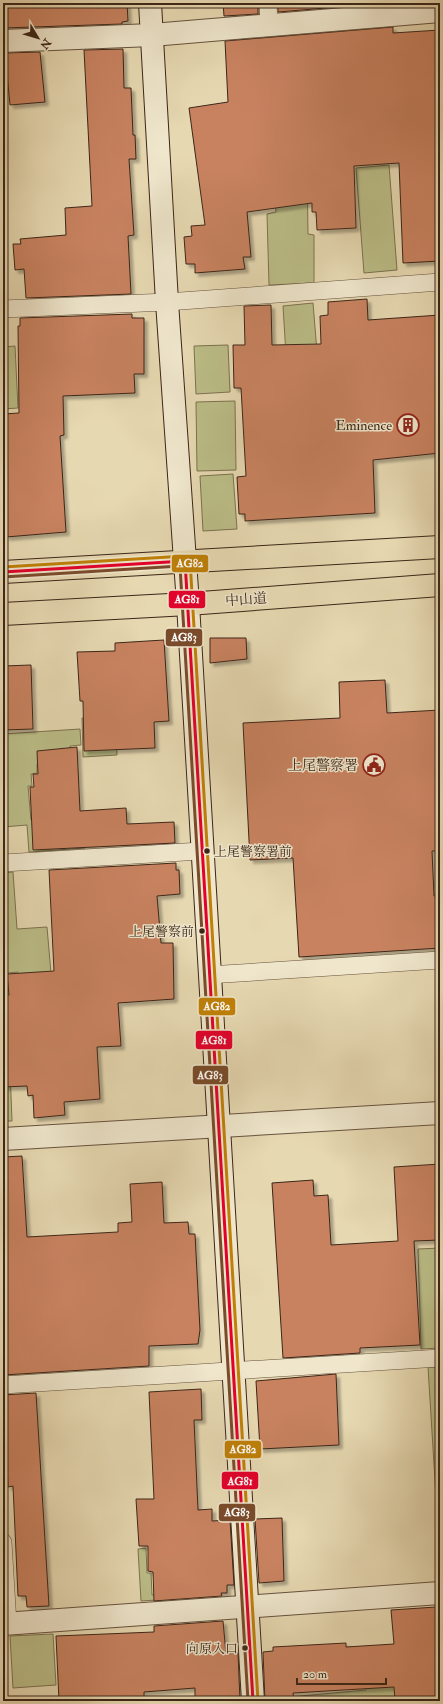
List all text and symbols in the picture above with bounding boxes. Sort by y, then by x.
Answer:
north arrow [18,18,58,58]
text: N [37,35,54,53]
building icon: Eminence [395,412,421,438]
place label: Eminence [336,417,392,434]
line badge: AG82 [171,554,209,573]
text: AG82 [176,557,204,570]
line badge: AG81 [168,590,206,609]
street label: 中山道 [224,590,268,609]
text: AG81 [173,593,200,606]
line badge: AG83 [165,628,203,647]
text: AG83 [170,631,197,644]
public building icon: 上尾警察署 [361,752,387,778]
place label: 上尾警察署 [288,757,358,774]
place label: 上尾警察署前 [214,844,292,860]
marker: 上尾警察署前 [202,846,212,856]
place label: 上尾警察前 [129,924,194,940]
marker: 上尾警察前 [197,926,207,936]
line badge: AG82 [198,997,236,1016]
text: AG82 [203,1000,231,1013]
line badge: AG81 [195,1030,233,1050]
text: AG81 [200,1034,227,1047]
line badge: AG83 [192,1065,229,1085]
text: AG83 [196,1069,223,1082]
line badge: AG82 [224,1440,262,1459]
text: AG82 [229,1443,257,1456]
line badge: AG81 [221,1471,259,1490]
text: AG81 [226,1475,253,1488]
line badge: AG83 [218,1503,256,1522]
text: AG83 [223,1506,250,1519]
place label: 向原入口 [186,1641,238,1657]
marker: 向原入口 [240,1643,250,1653]
scale bar [297,1660,386,1686]
text: 20 m [303,1667,328,1682]

